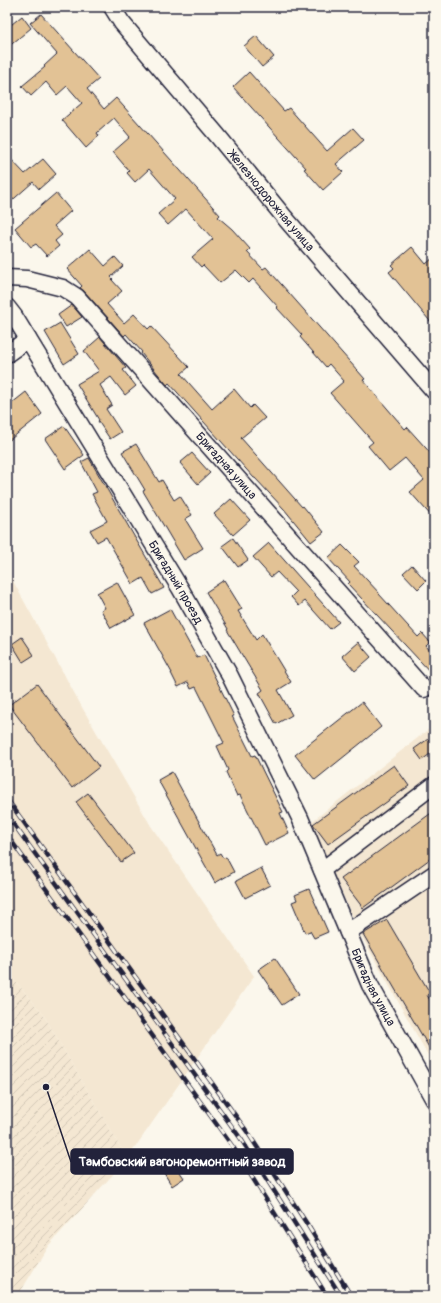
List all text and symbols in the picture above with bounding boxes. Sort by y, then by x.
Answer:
street label: Железнодорожная улица [224,146,318,255]
street label: Бригадная улица [193,429,260,503]
street label: Бригадный проезд [145,538,207,627]
street label: Бригадная улица [348,946,399,1029]
callout: Тамбовский вагоноремонтный завод [71,1149,293,1174]
text: Тамбовский вагоноремонтный завод [78,1154,286,1170]

